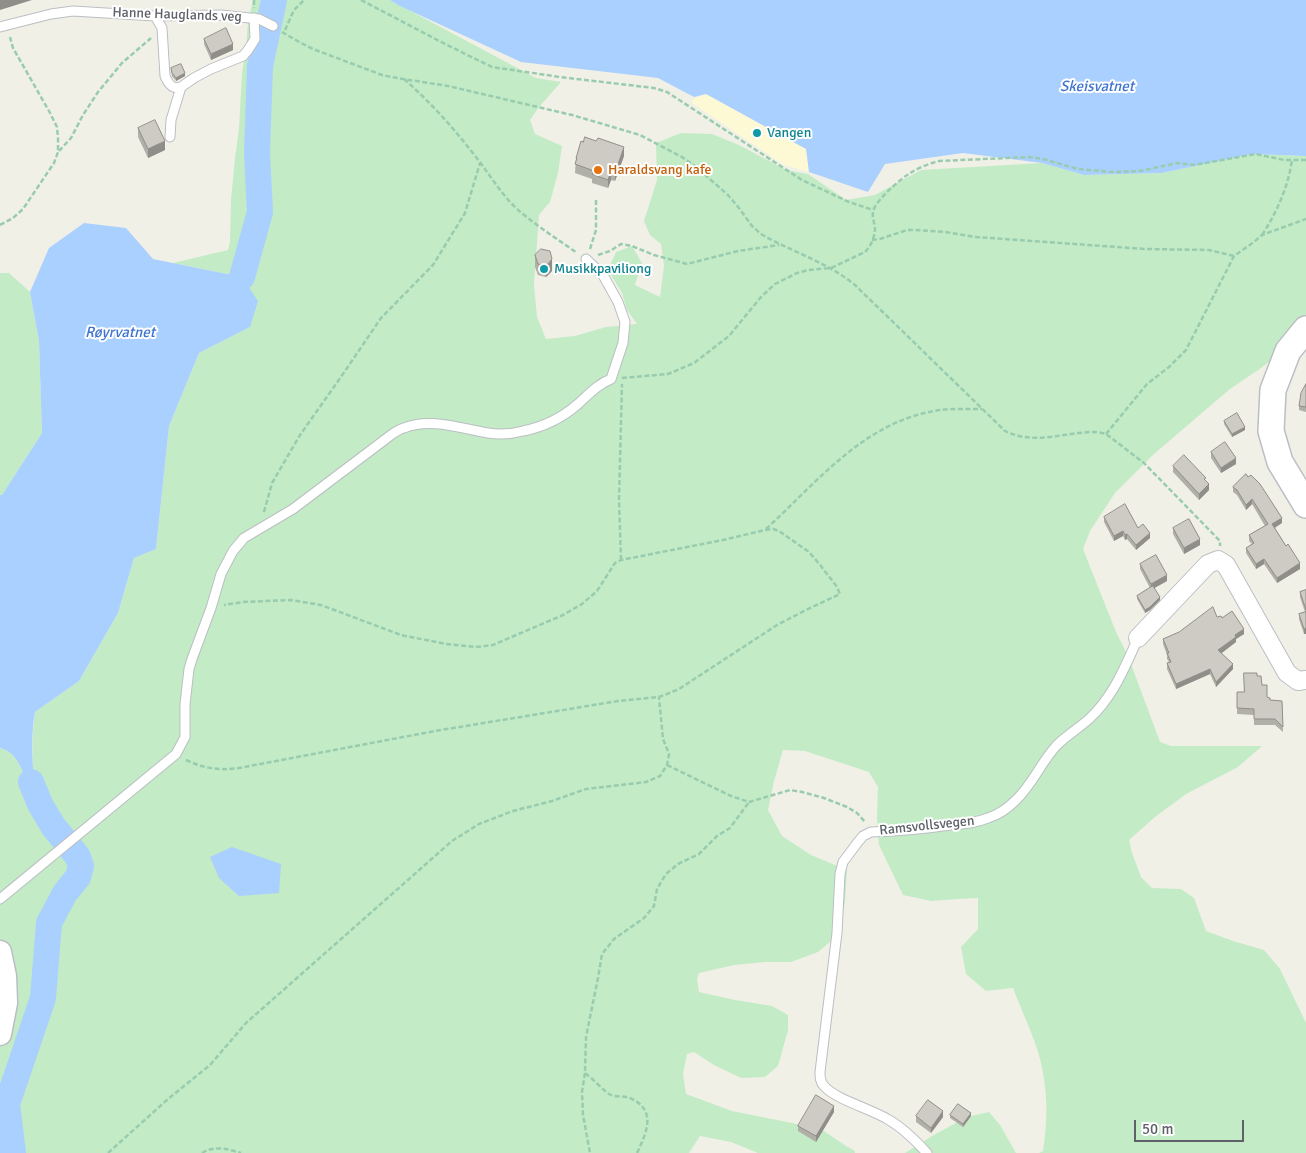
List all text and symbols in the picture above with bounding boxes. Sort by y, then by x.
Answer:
street label: Hanne Hauglands veg [112,4,242,26]
water label: Skeisvatnet [1060,78,1134,96]
place label: Vangen [767,125,811,141]
marker: Vangen [751,127,763,139]
place label: Haraldsvang kafe [608,162,711,178]
marker: Haraldsvang kafe [592,164,604,176]
place label: Musikkpaviliong [554,261,651,277]
marker: Musikkpaviliong [538,263,550,275]
water label: Røyrvatnet [85,324,155,342]
street label: Ramsvollsvegen [879,813,975,839]
scale bar [1136,1110,1246,1142]
text: 50 m [1142,1120,1173,1138]

